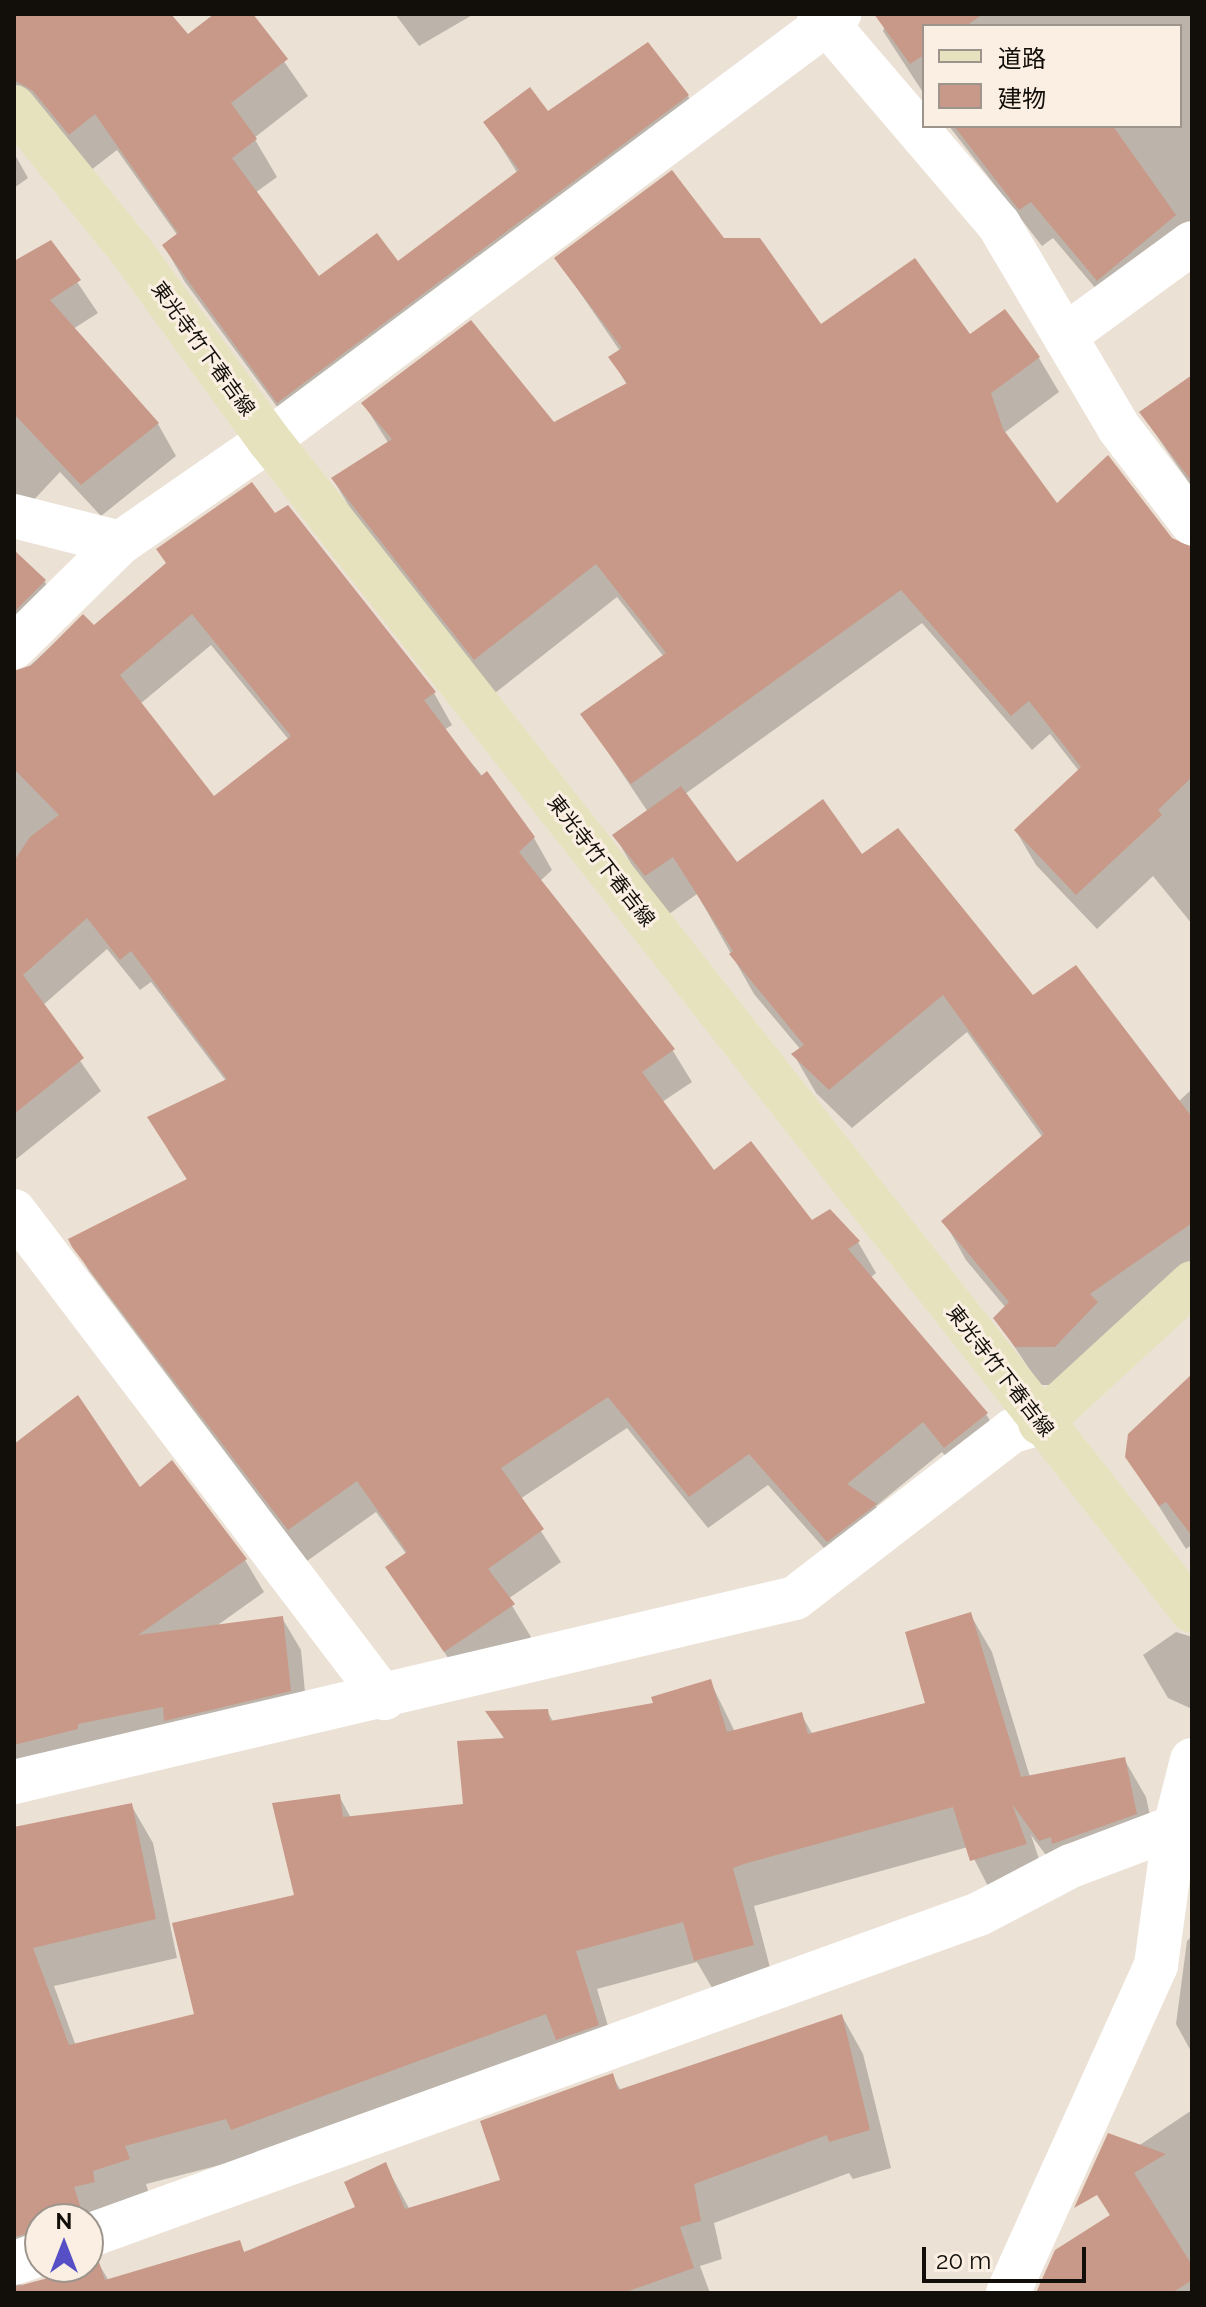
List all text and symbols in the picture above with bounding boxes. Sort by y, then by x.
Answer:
legend [922,24,1182,128]
text: 道路 [998,44,1046,73]
text: 建物 [998,84,1046,113]
street label: 東光寺竹下春吉線 [146,277,260,421]
street label: 東光寺竹下春吉線 [542,791,660,931]
street label: 東光寺竹下春吉線 [941,1301,1059,1441]
north arrow [24,2203,104,2283]
text: N [56,2208,72,2234]
scale bar [926,2231,1090,2281]
text: 20 m [936,2246,991,2275]

